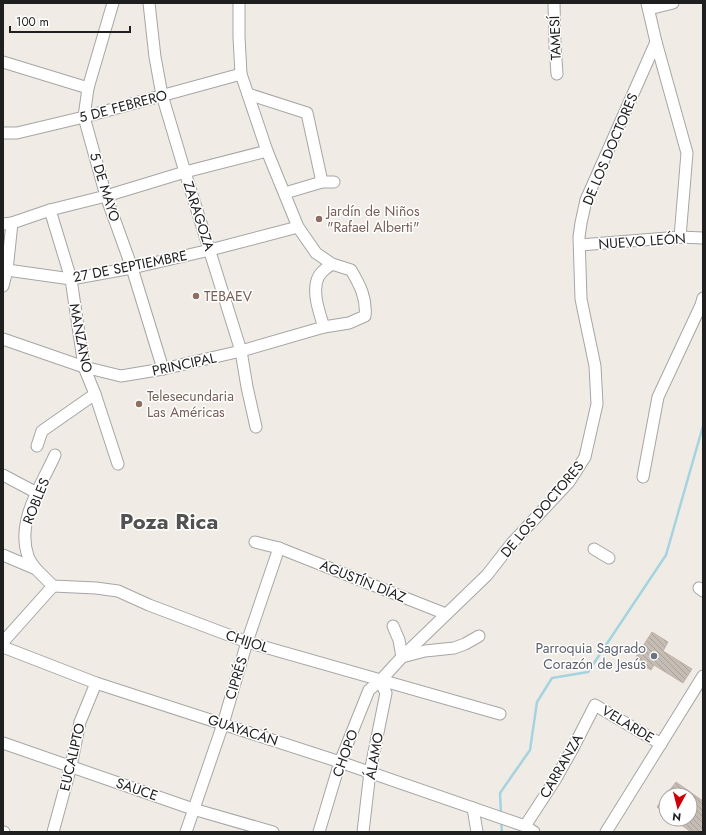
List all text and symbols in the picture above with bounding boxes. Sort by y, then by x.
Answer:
scale bar [10,8,130,34]
text: 100 m [16,13,49,31]
street label: TAMESÍ [544,15,566,61]
street label: 5 DE FEBRERO [77,85,169,127]
street label: DE LOS DOCTORES [577,90,643,208]
street label: 5 DE MAYO [85,150,125,224]
street label: ZARAGOZA [178,179,220,254]
place label: Jardín de Niños "Rafael Alberti" [325,201,420,237]
marker: Jardín de Niños "Rafael Alberti" [314,214,324,224]
street label: NUEVO LEÓN [598,228,686,254]
street label: 27 DE SEPTIEMBRE [71,245,189,287]
place label: TEBAEV [204,286,253,306]
marker: TEBAEV [191,291,201,301]
street label: MANZANO [64,302,98,374]
street label: PRINCIPAL [150,347,219,381]
place label: Telesecundaria Las Américas [147,386,234,422]
marker: Telesecundaria Las Américas [134,399,144,409]
street label: DE LOS DOCTORES [496,456,588,561]
street label: ROBLES [18,475,54,527]
district label: Poza Rica [120,505,218,537]
street label: AGUSTÍN DÍAZ [317,555,409,607]
street label: CHIJOL [223,625,272,657]
place label: Parroquia Sagrado Corazón de Jesús [536,638,646,674]
marker: Parroquia Sagrado Corazón de Jesús [649,651,659,661]
street label: CIPRÉS [220,654,252,702]
street label: VELARDE [598,701,658,747]
street label: GUAYACÁN [205,709,281,751]
street label: EUCALIPTO [55,721,89,793]
street label: CHOPO [327,726,363,780]
street label: CARRANZA [535,729,588,802]
street label: ÁLAMO [360,731,388,781]
street label: SAUCE [113,773,161,805]
north arrow [658,787,698,827]
text: N [671,808,682,825]

